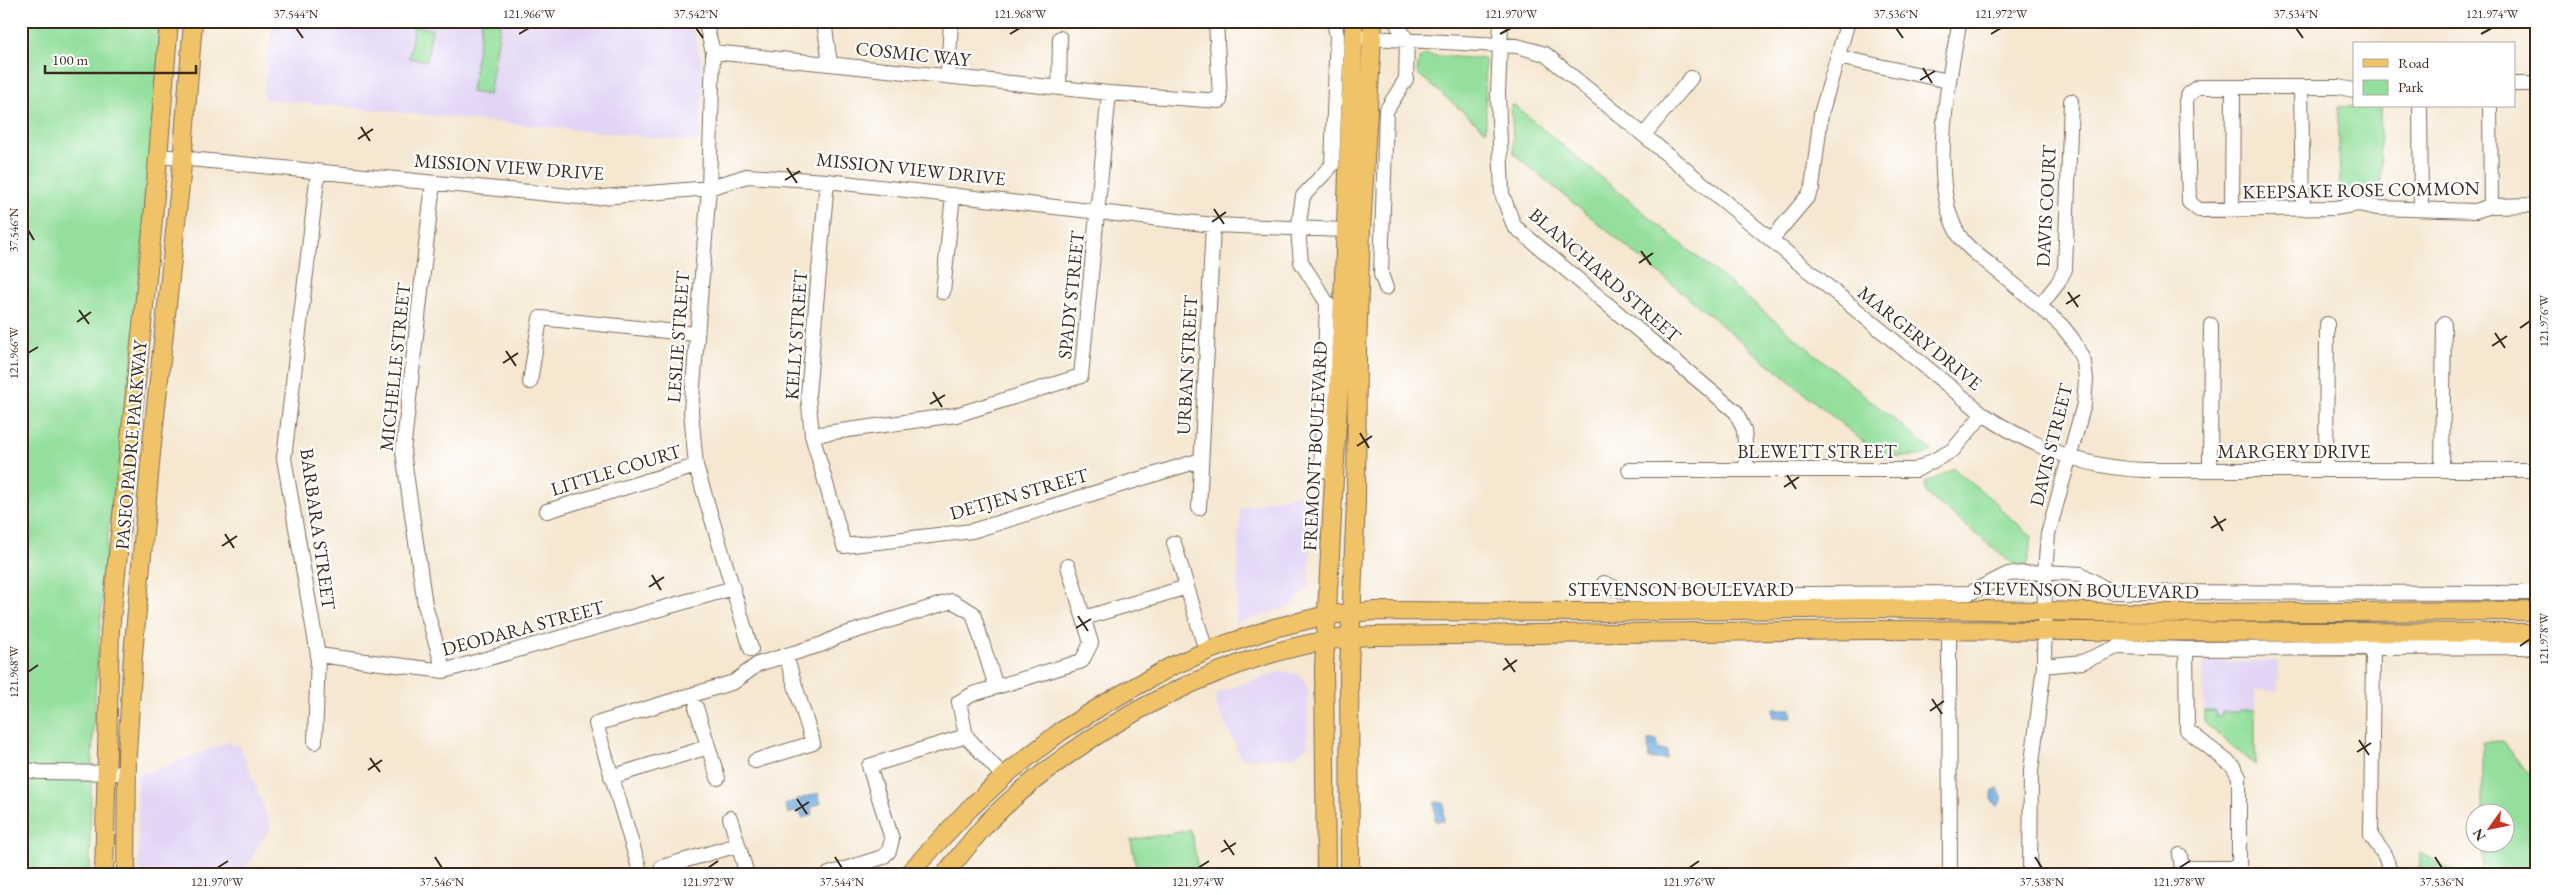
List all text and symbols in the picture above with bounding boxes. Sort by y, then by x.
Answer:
text: 37.544°N [274,6,319,22]
text: 121.966°W [503,6,556,22]
text: 37.542°N [674,6,719,22]
text: 121.968°W [994,6,1047,22]
text: 121.970°W [1485,6,1538,22]
text: 37.536°N [1874,6,1919,22]
text: 121.972°W [1975,6,2028,22]
text: 37.534°N [2274,6,2319,22]
text: 121.974°W [2466,6,2519,22]
street label: COSMIC WAY [854,36,973,73]
scale bar [45,42,196,74]
legend [2353,42,2516,108]
text: 100 m [52,50,89,69]
text: Road [2398,53,2430,72]
text: Park [2398,77,2425,96]
street label: DAVIS COURT [2030,144,2062,268]
street label: MISSION VIEW DRIVE [815,147,1007,191]
street label: MISSION VIEW DRIVE [413,148,605,186]
street label: KEEPSAKE ROSE COMMON [2242,175,2480,205]
street label: BLANCHARD STREET [1524,202,1686,348]
text: 37.546°N [6,207,22,252]
street label: SPADY STREET [1052,229,1090,360]
street label: KELLY STREET [779,269,813,401]
street label: LESLIE STREET [661,270,695,404]
street label: MARGERY DRIVE [1853,280,1988,396]
street label: MICHELLE STREET [374,281,416,452]
street label: URBAN STREET [1171,294,1203,436]
text: 121.976°W [2536,294,2552,347]
text: 121.966°W [6,326,22,379]
street label: PASEO PADRE PARKWAY [109,338,153,551]
street label: FREMONT BOULEVARD [1297,340,1333,552]
street label: DAVIS STREET [2024,381,2078,509]
street label: LITTLE COURT [548,438,684,502]
street label: BLEWETT STREET [1737,439,1897,464]
street label: MARGERY DRIVE [2217,439,2371,464]
street label: BARBARA STREET [294,447,342,612]
street label: DETJEN STREET [947,462,1091,526]
street label: STEVENSON BOULEVARD [1973,576,2199,604]
street label: STEVENSON BOULEVARD [1568,577,1794,602]
street label: DEODARA STREET [439,594,607,662]
text: 121.978°W [2536,612,2552,665]
text: 121.968°W [6,645,22,698]
north arrow [2466,802,2516,852]
text: N [2468,825,2490,845]
text: 121.970°W [191,874,244,890]
text: 37.546°N [420,874,465,890]
text: 121.972°W [682,874,735,890]
text: 37.544°N [820,874,865,890]
text: 121.974°W [1172,874,1225,890]
text: 121.976°W [1663,874,1716,890]
text: 37.538°N [2020,874,2065,890]
text: 121.978°W [2153,874,2206,890]
text: 37.536°N [2420,874,2465,890]

